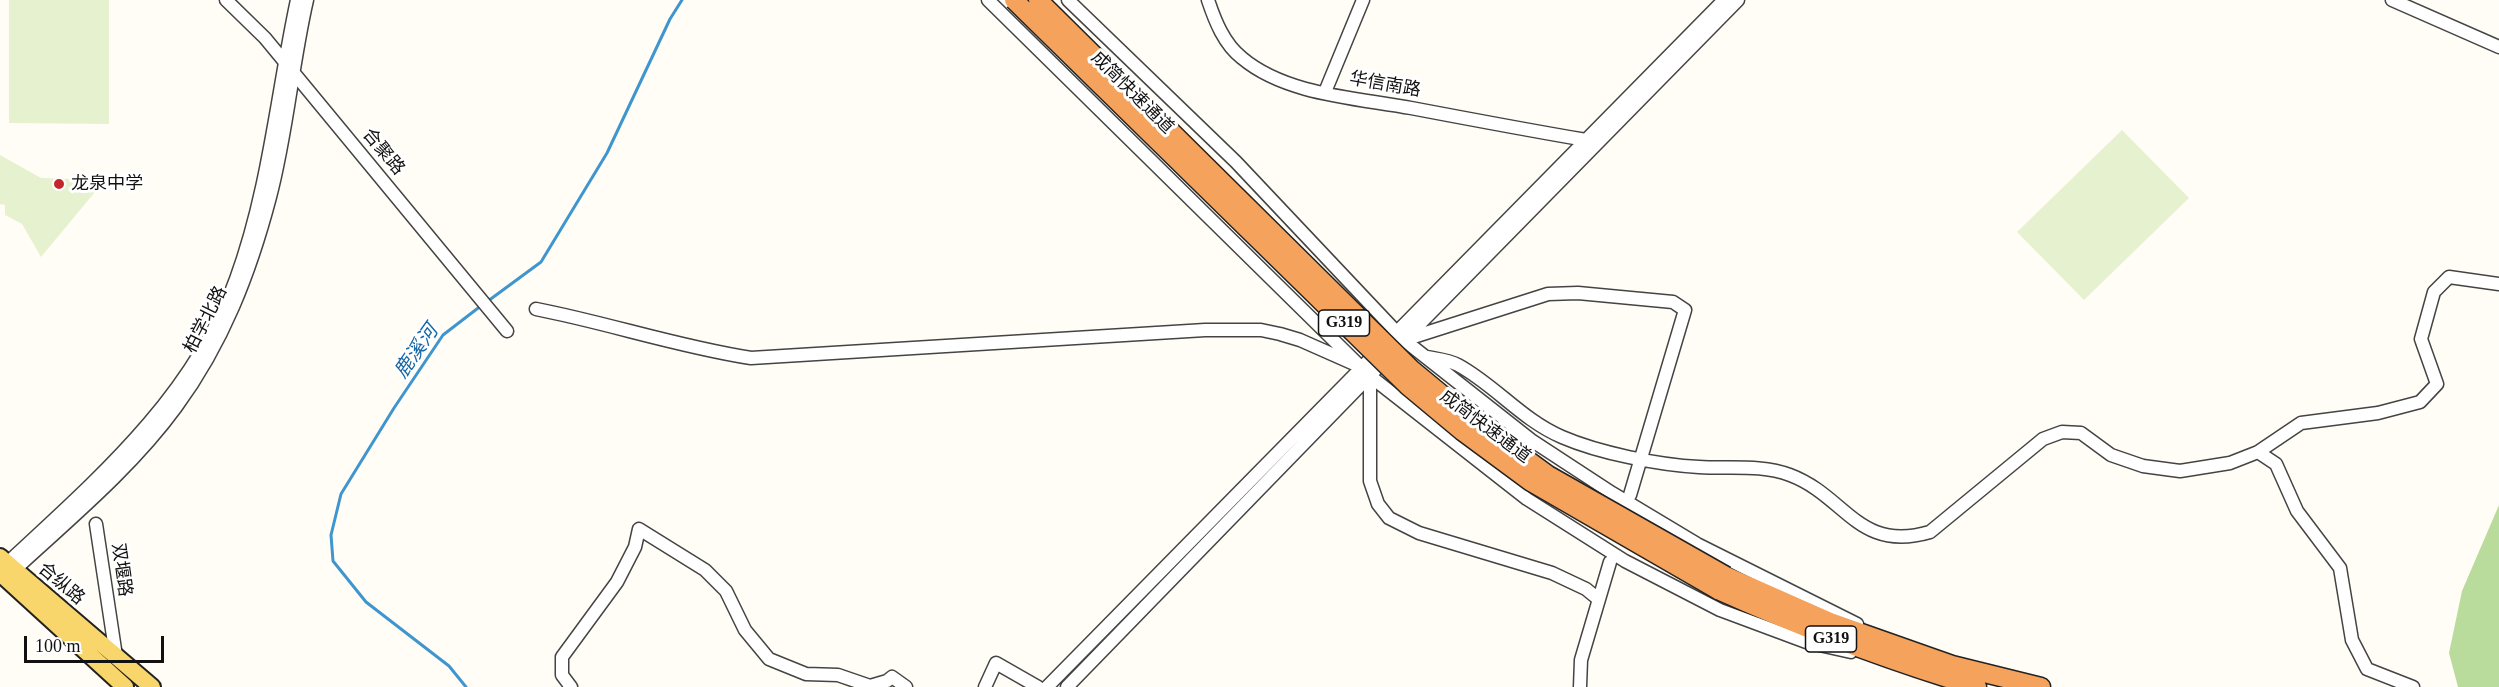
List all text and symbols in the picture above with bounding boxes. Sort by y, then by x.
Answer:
street label: 成简快速通道 [1086,47,1178,139]
street label: 华信南路 [1348,68,1422,102]
street label: 合聚路 [357,124,409,180]
place label: 龙泉中学 [71,173,143,195]
marker: 龙泉中学 [52,177,66,191]
street label: 柏学北路 [180,283,232,357]
road number: G319 [1318,310,1370,336]
water label: 鹿溪河 [390,321,444,383]
street label: 成简快速通道 [1435,386,1535,468]
street label: 双堰路 [107,542,135,598]
street label: 合纵路 [33,558,89,610]
scale bar [27,624,166,662]
road number: G319 [1806,626,1856,652]
text: 100 m [35,636,81,656]

